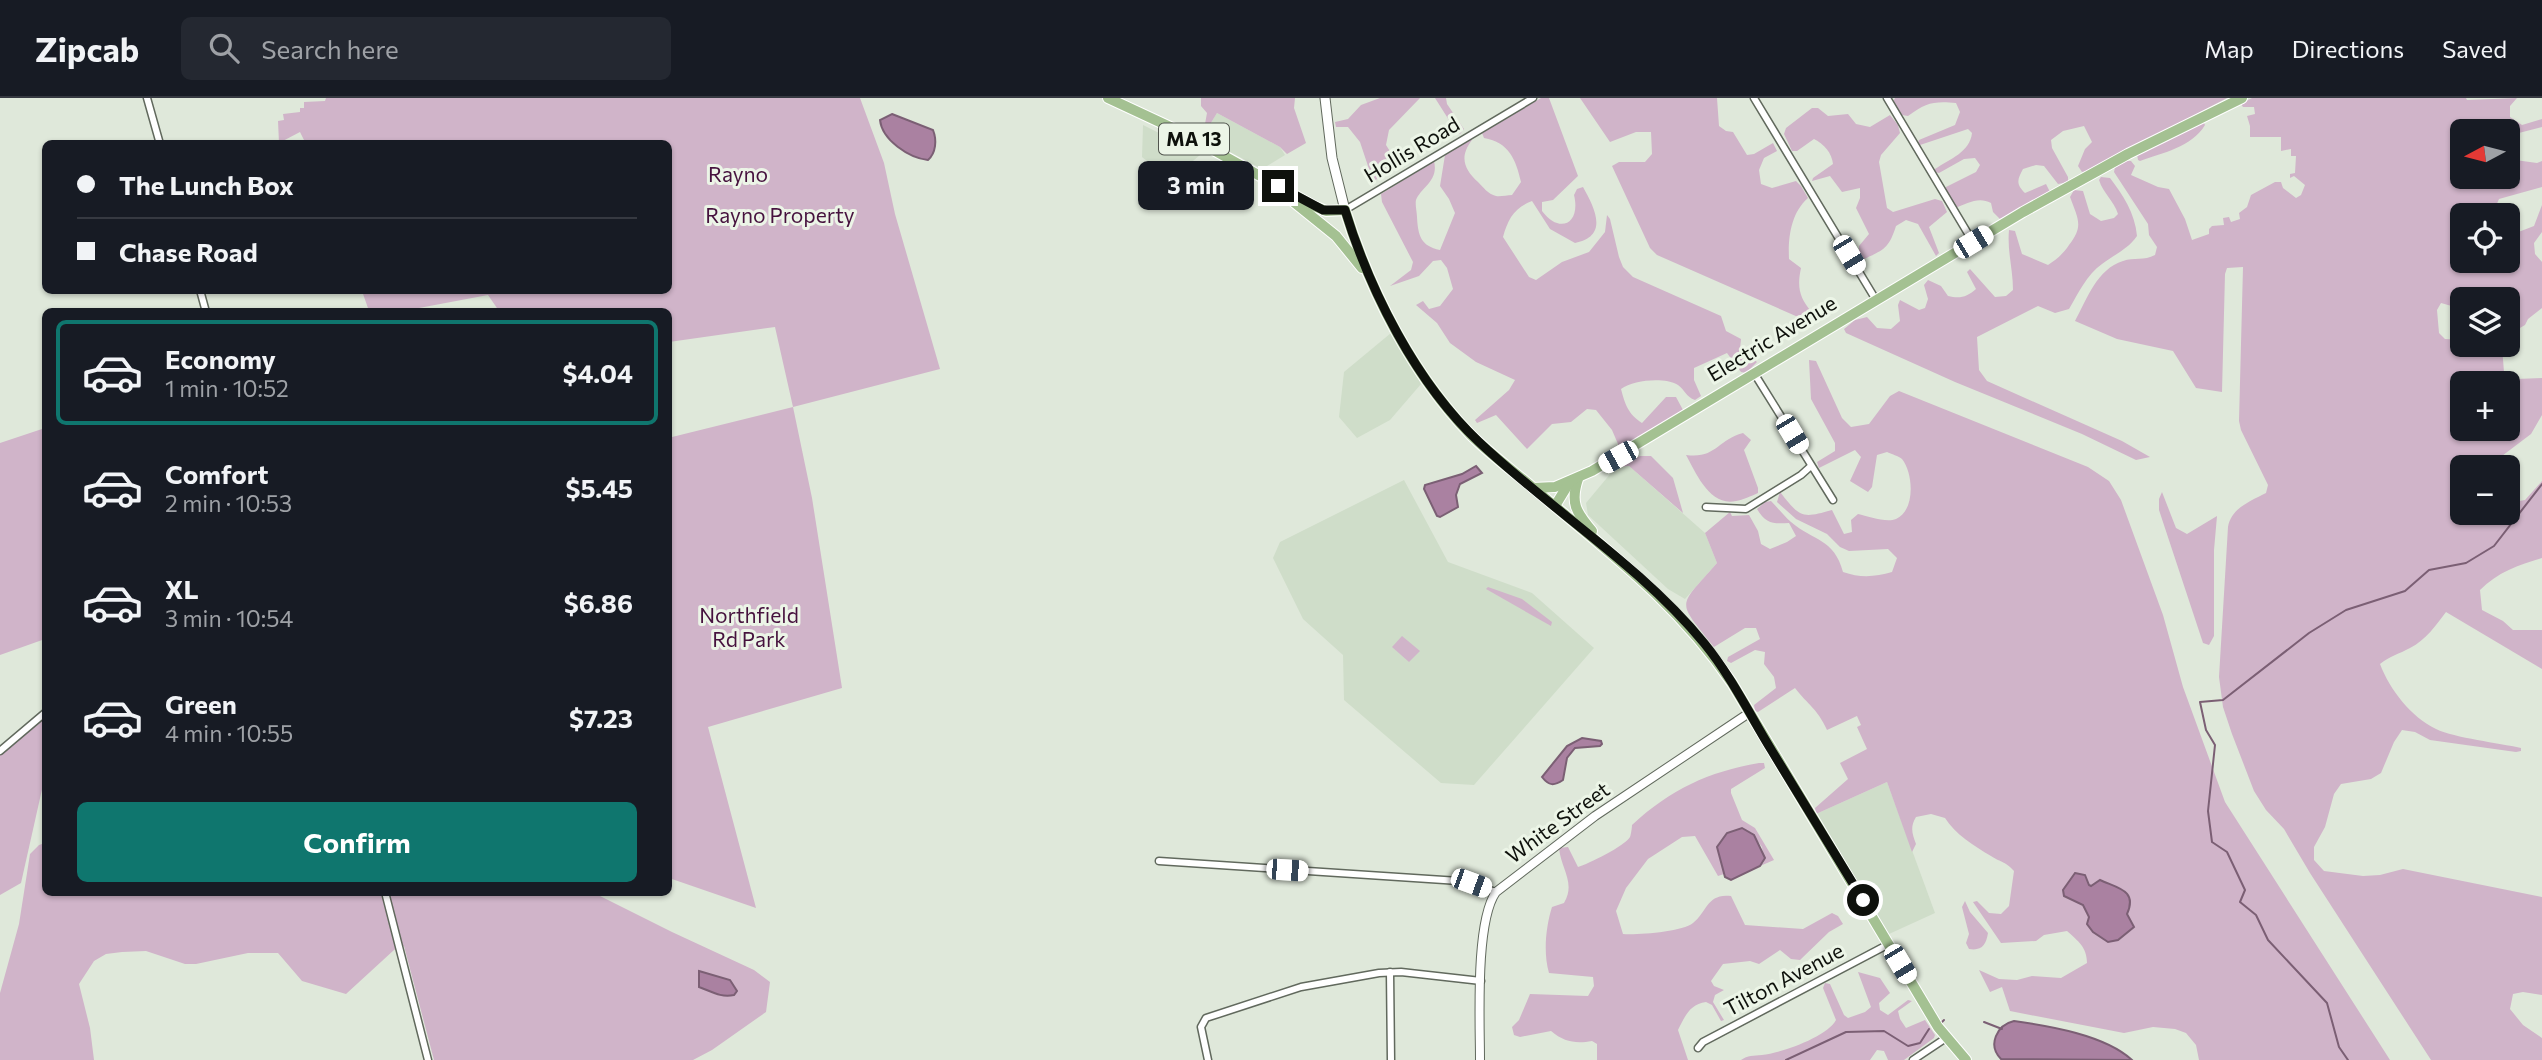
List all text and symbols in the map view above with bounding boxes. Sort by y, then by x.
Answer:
search box [181,17,671,80]
text: Zipcab [35,28,139,69]
icon: search [205,29,243,67]
text: Search here [261,33,399,64]
text: Map [2204,34,2254,63]
text: Directions [2292,34,2404,63]
text: Saved [2442,34,2507,63]
street label: Hollis Road [1359,110,1464,187]
north arrow [2450,119,2520,189]
map controls [2450,119,2520,525]
road number: MA 13 [1159,123,1229,154]
park label: Rayno [708,161,768,186]
callout: 3 min [1138,162,1254,210]
text: The Lunch Box [119,169,294,200]
route end [1262,170,1294,202]
text: 3 min [1167,171,1225,199]
park label: Rayno Property [705,202,855,227]
button: locate [2450,203,2520,273]
car [1950,222,1997,262]
car [1830,232,1869,278]
text: Chase Road [119,236,258,267]
button: layers [2450,287,2520,357]
street label: Electric Avenue [1702,289,1840,386]
icon: car [81,341,144,404]
text: Economy [165,343,276,374]
text: $4.04 [562,357,633,388]
button: + [2450,371,2520,441]
text: 1 min · 10:52 [165,374,289,402]
car [1773,411,1812,457]
car [1595,438,1642,476]
button: − [2450,455,2520,525]
icon: car [81,456,144,519]
text: Comfort [165,458,268,489]
text: $5.45 [565,472,633,503]
text: 2 min · 10:53 [165,489,292,517]
icon: car [81,571,144,634]
text: XL [165,573,199,604]
text: $6.86 [564,587,633,618]
park label: Northfield Rd Park [699,602,799,651]
text: 3 min · 10:54 [165,604,293,632]
icon: car [81,686,144,749]
text: Green [165,688,237,719]
text: $7.23 [569,702,633,733]
text: 4 min · 10:55 [165,719,293,747]
street label: White Street [1501,776,1614,868]
button: Confirm [77,802,637,882]
car [1266,858,1309,882]
car [1448,866,1495,900]
route start [1847,884,1879,916]
street label: Tilton Avenue [1719,937,1847,1021]
car [1881,941,1920,987]

